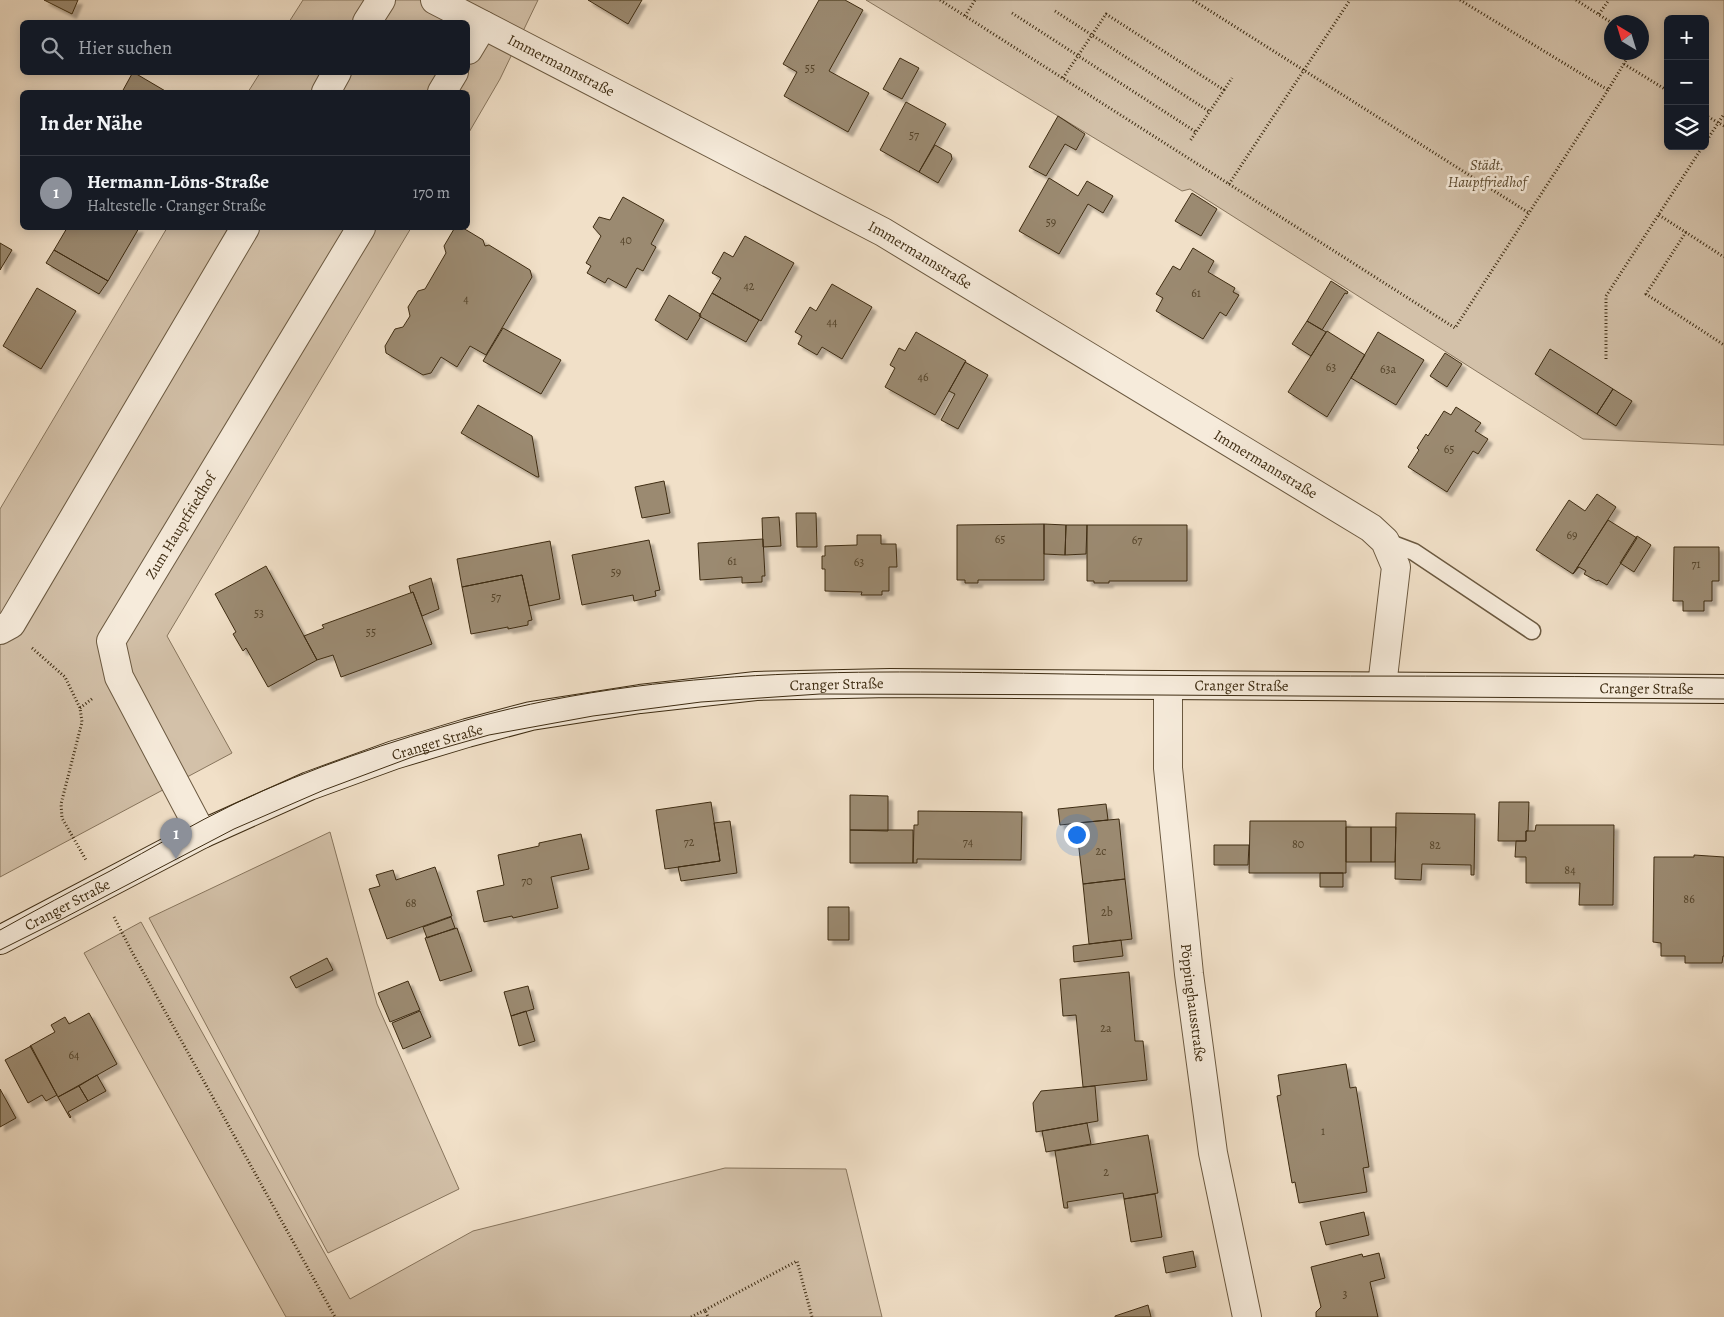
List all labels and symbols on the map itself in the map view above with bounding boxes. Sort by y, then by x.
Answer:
north arrow [1604,15,1649,60]
street label: Immermannstraße [504,29,618,101]
house number: 55 [805,60,815,76]
house number: 57 [909,127,920,143]
park label: Städt. Hauptfriedhof [1448,155,1529,192]
house number: 59 [1046,214,1056,230]
street label: Immermannstraße [865,216,976,294]
house number: 40 [620,232,632,248]
house number: 42 [743,278,755,294]
house number: 61 [1191,285,1201,301]
house number: 4 [463,291,469,307]
house number: 44 [827,314,838,330]
house number: 63 [1326,359,1336,375]
house number: 63a [1380,361,1396,377]
house number: 46 [918,369,929,385]
street label: Immermannstraße [1210,425,1321,503]
house number: 65 [1444,441,1454,457]
street label: Zum Hauptfriedhof [141,467,222,583]
house number: 69 [1566,527,1578,543]
house number: 65 [995,531,1005,547]
house number: 67 [1132,532,1143,548]
house number: 61 [727,553,737,569]
house number: 63 [854,554,864,570]
house number: 71 [1691,556,1701,572]
house number: 59 [611,564,621,580]
house number: 57 [491,589,502,605]
house number: 53 [254,605,264,621]
house number: 55 [366,624,376,640]
street label: Cranger Straße [789,673,884,695]
street label: Cranger Straße [1194,675,1289,696]
street label: Cranger Straße [1599,678,1694,699]
street label: Cranger Straße [389,719,485,765]
pin: 1 [160,818,192,859]
your location [1064,822,1090,848]
house number: 72 [684,834,695,850]
house number: 74 [963,834,974,850]
house number: 80 [1292,836,1304,852]
house number: 82 [1429,837,1441,853]
house number: 2c [1096,843,1106,859]
house number: 84 [1564,862,1576,878]
house number: 70 [521,873,533,889]
street label: Cranger Straße [21,874,114,935]
house number: 86 [1683,891,1695,907]
house number: 68 [405,895,417,911]
house number: 2b [1101,904,1113,920]
street label: Pöppinghausstraße [1176,942,1211,1063]
house number: 2a [1100,1020,1112,1036]
house number: 64 [69,1047,80,1063]
house number: 1 [1321,1123,1325,1139]
house number: 2 [1103,1164,1109,1180]
house number: 3 [1343,1286,1348,1302]

